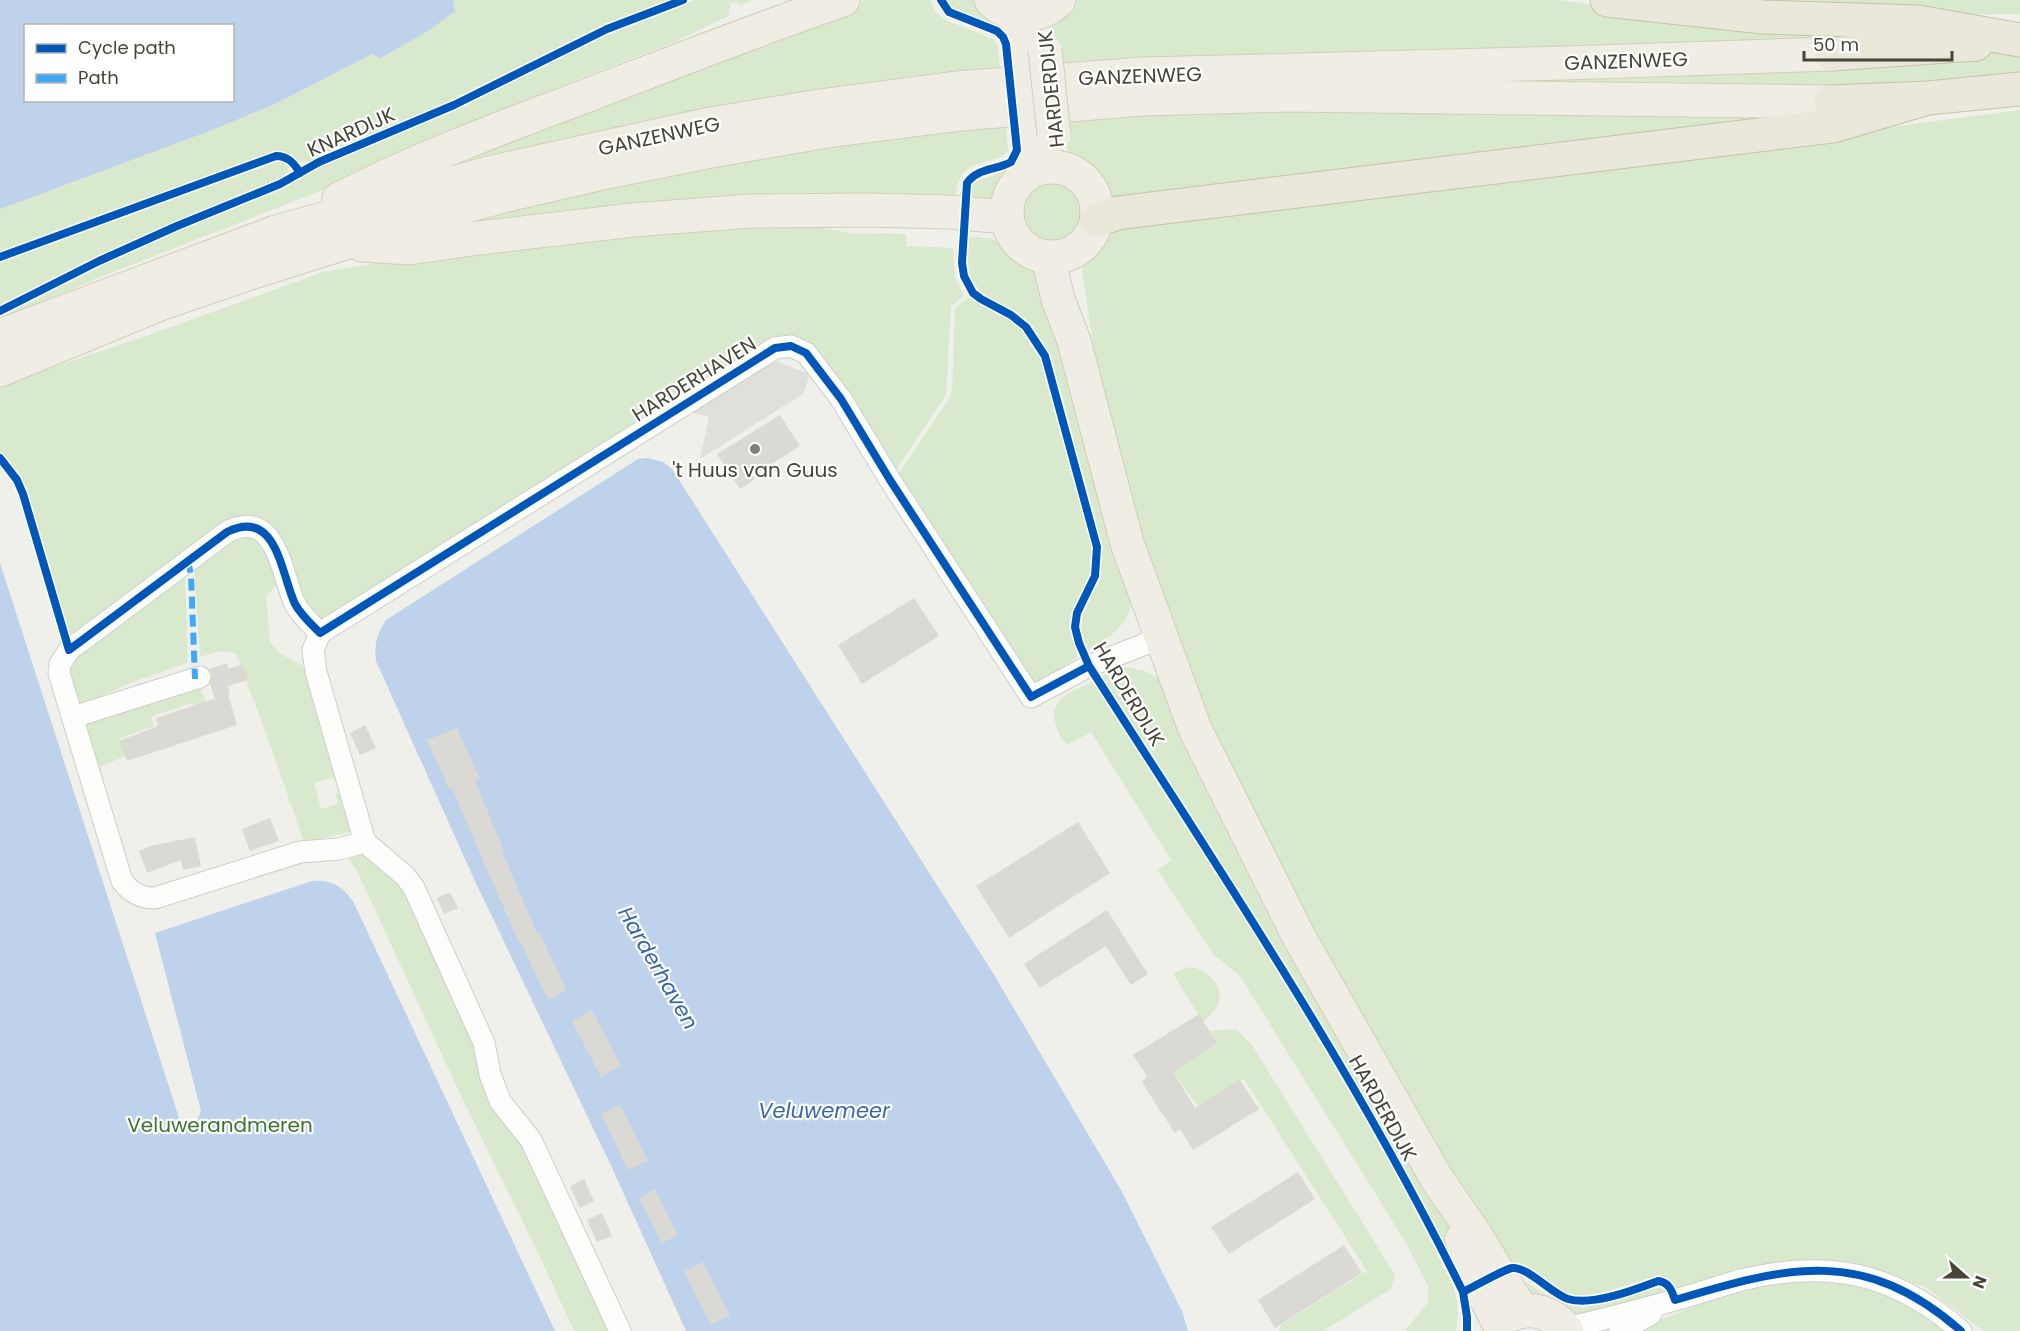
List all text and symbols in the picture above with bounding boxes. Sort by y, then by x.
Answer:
legend [24,24,234,102]
scale bar [1804,24,1952,62]
street label: HARDERDIJK [1031,29,1071,149]
text: 50 m [1813,32,1859,57]
text: Cycle path [78,35,176,60]
street label: GANZENWEG [1564,45,1688,77]
street label: GANZENWEG [1078,60,1202,92]
text: Path [78,65,119,90]
street label: KNARDIJK [303,100,399,164]
street label: GANZENWEG [596,109,722,163]
street label: HARDERHAVEN [627,330,761,428]
marker: 't Huus van Guus [748,442,762,456]
place label: 't Huus van Guus [672,456,838,484]
street label: HARDERDIJK [1087,636,1171,752]
water label: Harderhaven [612,901,705,1035]
street label: HARDERDIJK [1342,1050,1424,1166]
water label: Veluwemeer [758,1096,891,1125]
park label: Veluwerandmeren [127,1111,313,1139]
north arrow [1936,1247,1996,1307]
text: N [1967,1272,1992,1292]

